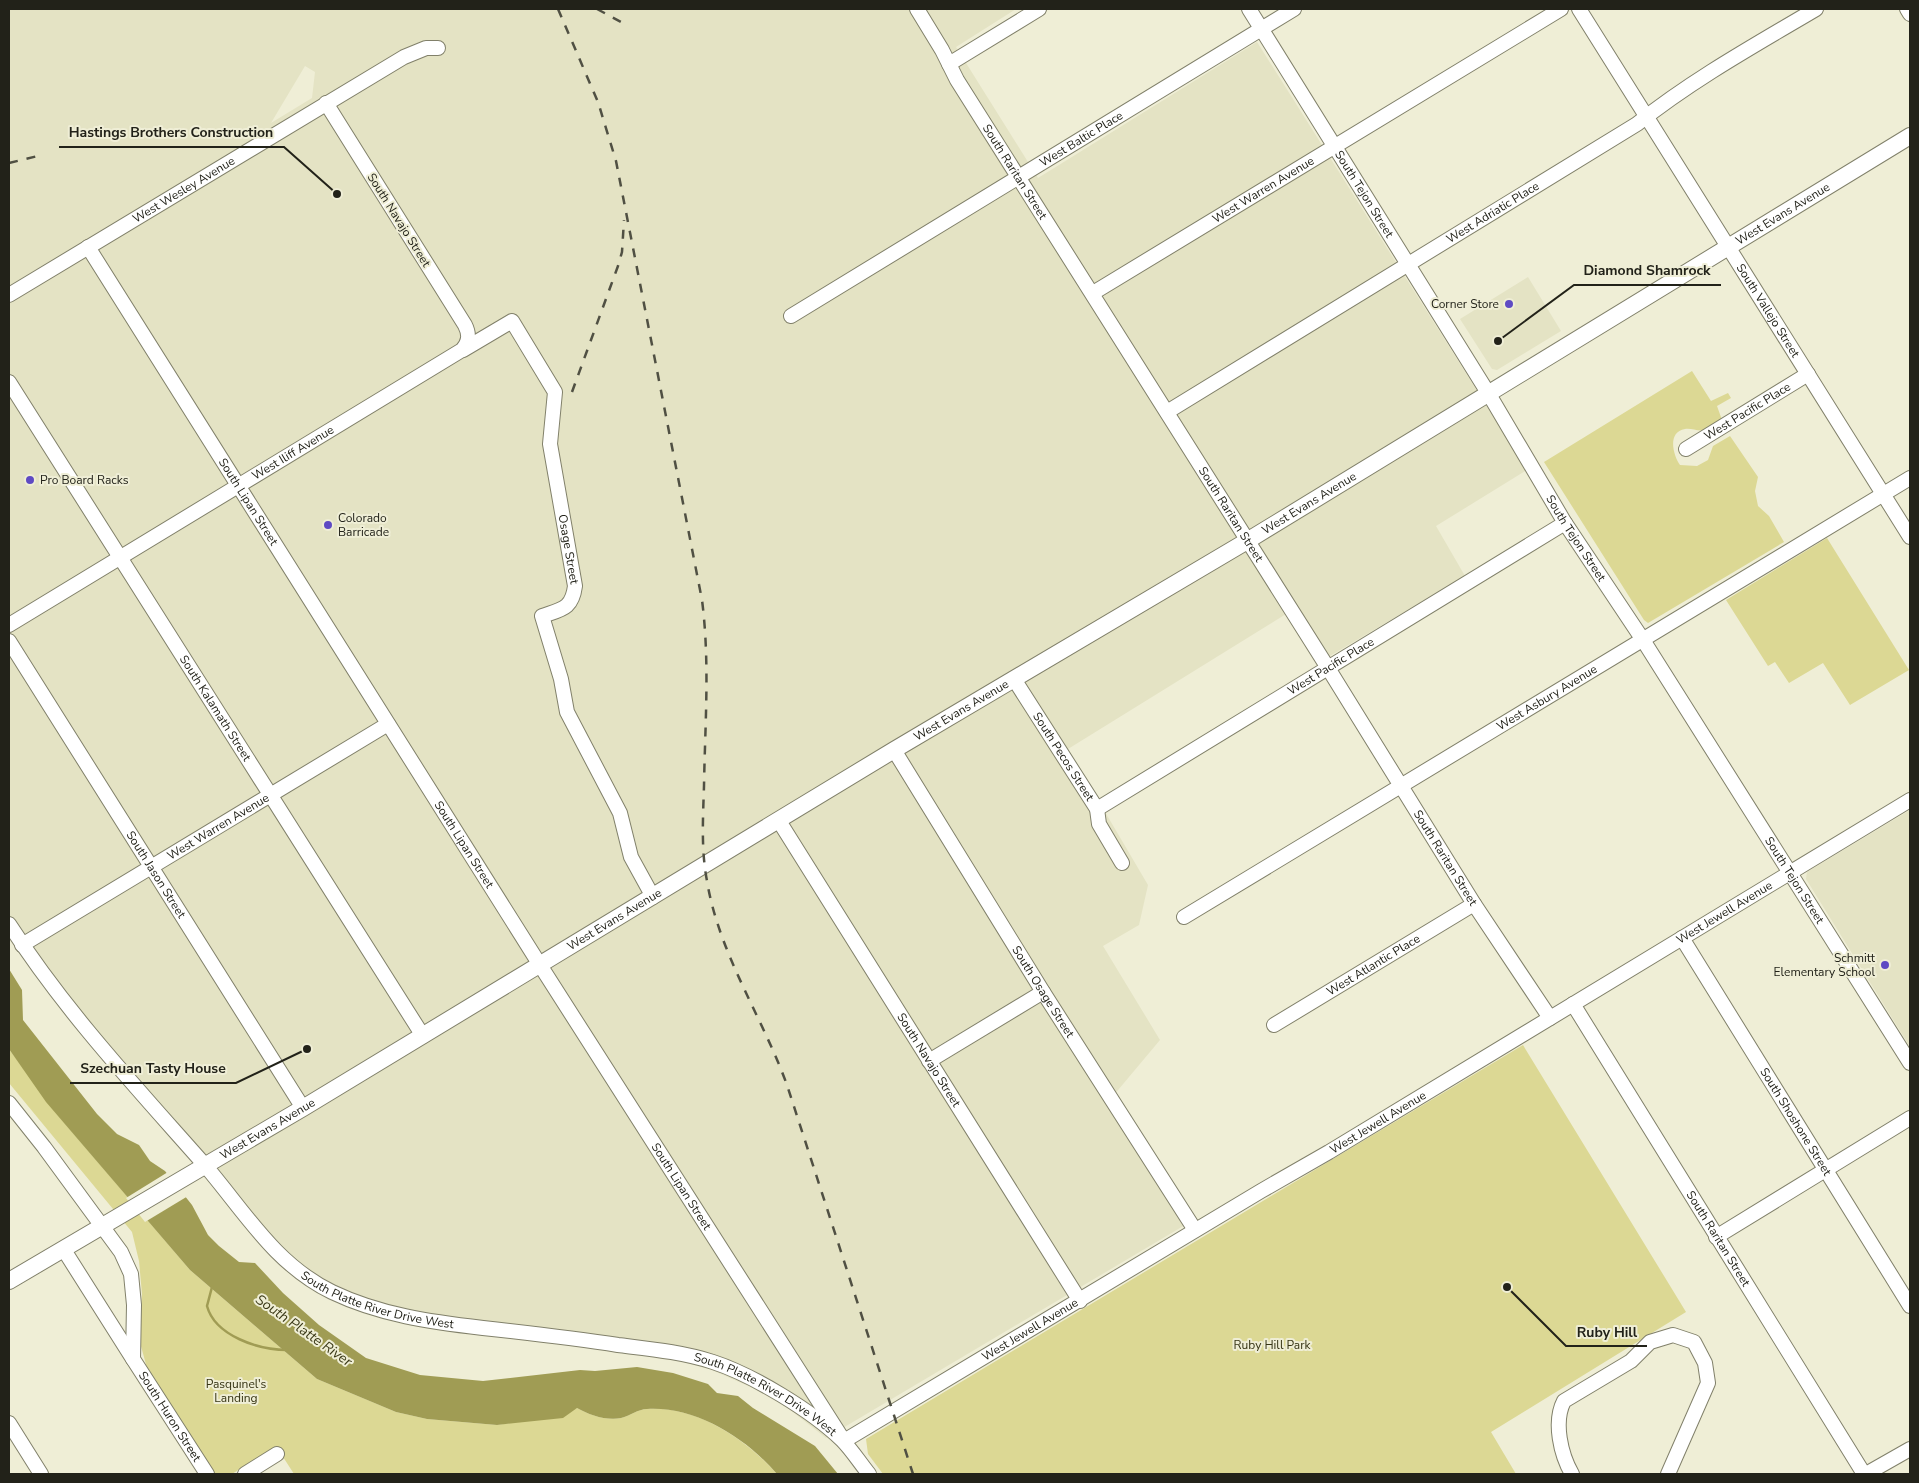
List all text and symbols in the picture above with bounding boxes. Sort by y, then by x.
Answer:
street label: West Baltic Place [1037,107,1126,170]
callout: Hastings Brothers Construction [59,118,284,147]
street label: South Raritan Street [979,121,1051,223]
text: Hastings Brothers Construction [69,123,273,142]
street label: South Tejon Street [1331,147,1398,241]
street label: West Wesley Avenue [130,153,238,227]
street label: West Warren Avenue [1209,153,1317,227]
street label: South Navajo Street [364,170,435,271]
street label: West Adriatic Place [1443,178,1542,247]
street label: West Evans Avenue [1732,179,1833,249]
callout: Diamond Shamrock [1574,256,1721,285]
text: Diamond Shamrock [1583,261,1711,280]
street label: South Vallejo Street [1733,261,1804,361]
place label: Corner Store [1431,296,1499,312]
marker: Corner Store [1503,298,1515,310]
street label: West Pacific Place [1701,379,1794,444]
street label: West Iliff Avenue [249,422,337,484]
street label: South Lipan Street [215,455,282,549]
street label: South Raritan Street [1195,464,1267,566]
street label: West Evans Avenue [1259,468,1359,538]
place label: Pro Board Racks [40,472,129,488]
marker: Pro Board Racks [24,474,36,486]
street label: South Tejon Street [1542,492,1610,585]
place label: Colorado Barricade [338,510,389,540]
street label: Osage Street [555,513,583,586]
marker: Colorado Barricade [322,519,334,531]
street label: West Pacific Place [1285,634,1377,699]
street label: South Kalamath Street [176,652,255,765]
street label: West Asbury Avenue [1494,661,1600,734]
street label: West Evans Avenue [911,676,1012,745]
street label: South Pecos Street [1029,709,1098,805]
street label: West Warren Avenue [164,790,272,864]
street label: South Lipan Street [431,798,498,892]
street label: South Raritan Street [1410,807,1481,909]
street label: South Jason Street [123,828,190,922]
street label: South Tejon Street [1761,834,1828,927]
street label: West Jewell Avenue [1673,877,1775,948]
street label: West Evans Avenue [564,885,664,954]
street label: West Atlantic Place [1324,931,1423,999]
street label: South Osage Street [1008,943,1078,1041]
place label: Schmitt Elementary School [1774,950,1876,980]
marker: Schmitt Elementary School [1879,959,1891,971]
street label: South Navajo Street [893,1010,965,1111]
callout: Szechuan Tasty House [70,1054,236,1083]
text: Szechuan Tasty House [80,1059,226,1078]
street label: South Shoshone Street [1756,1065,1836,1179]
street label: West Jewell Avenue [1327,1087,1429,1158]
street label: West Evans Avenue [217,1095,318,1163]
street label: South Lipan Street [648,1140,716,1234]
street label: South Raritan Street [1683,1188,1754,1290]
street label: South Platte River Drive West [300,1264,456,1330]
water label: South Platte River [253,1290,355,1370]
street label: West Jewell Avenue [979,1294,1081,1365]
callout: Ruby Hill [1566,1317,1647,1346]
text: Ruby Hill [1577,1323,1638,1342]
park label: Ruby Hill Park [1234,1337,1311,1353]
street label: South Platte River Drive West [692,1349,841,1440]
street label: South Huron Street [135,1368,205,1465]
park label: Pasquinel's Landing [206,1376,267,1406]

